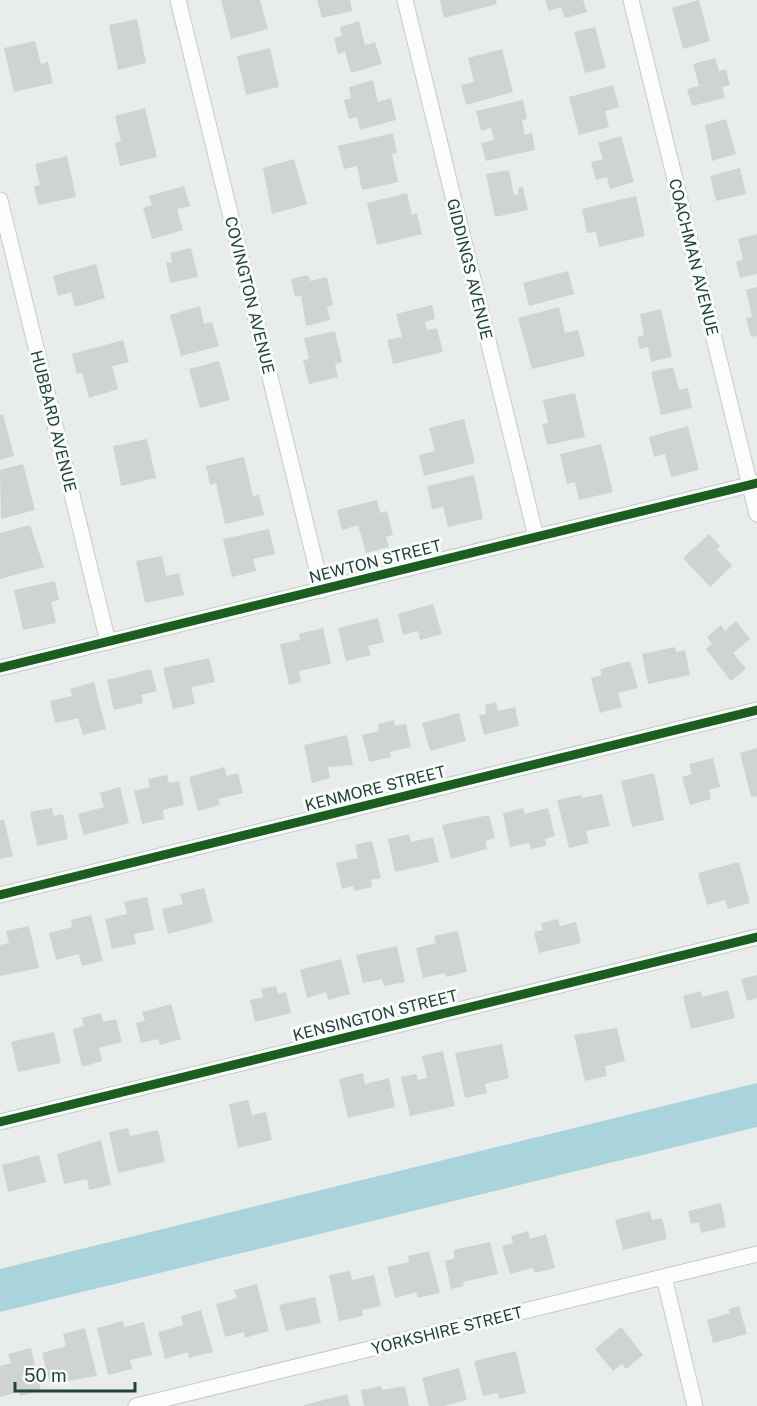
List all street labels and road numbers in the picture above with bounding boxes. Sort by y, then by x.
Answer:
street label: COACHMAN AVENUE [665,177,722,338]
street label: GIDDINGS AVENUE [443,197,496,342]
street label: COVINGTON AVENUE [221,214,278,376]
street label: HUBBARD AVENUE [27,348,80,494]
street label: NEWTON STREET [307,536,444,587]
street label: KENMORE STREET [303,762,448,815]
street label: KENSINGTON STREET [291,986,460,1045]
street label: YORKSHIRE STREET [370,1302,525,1358]

